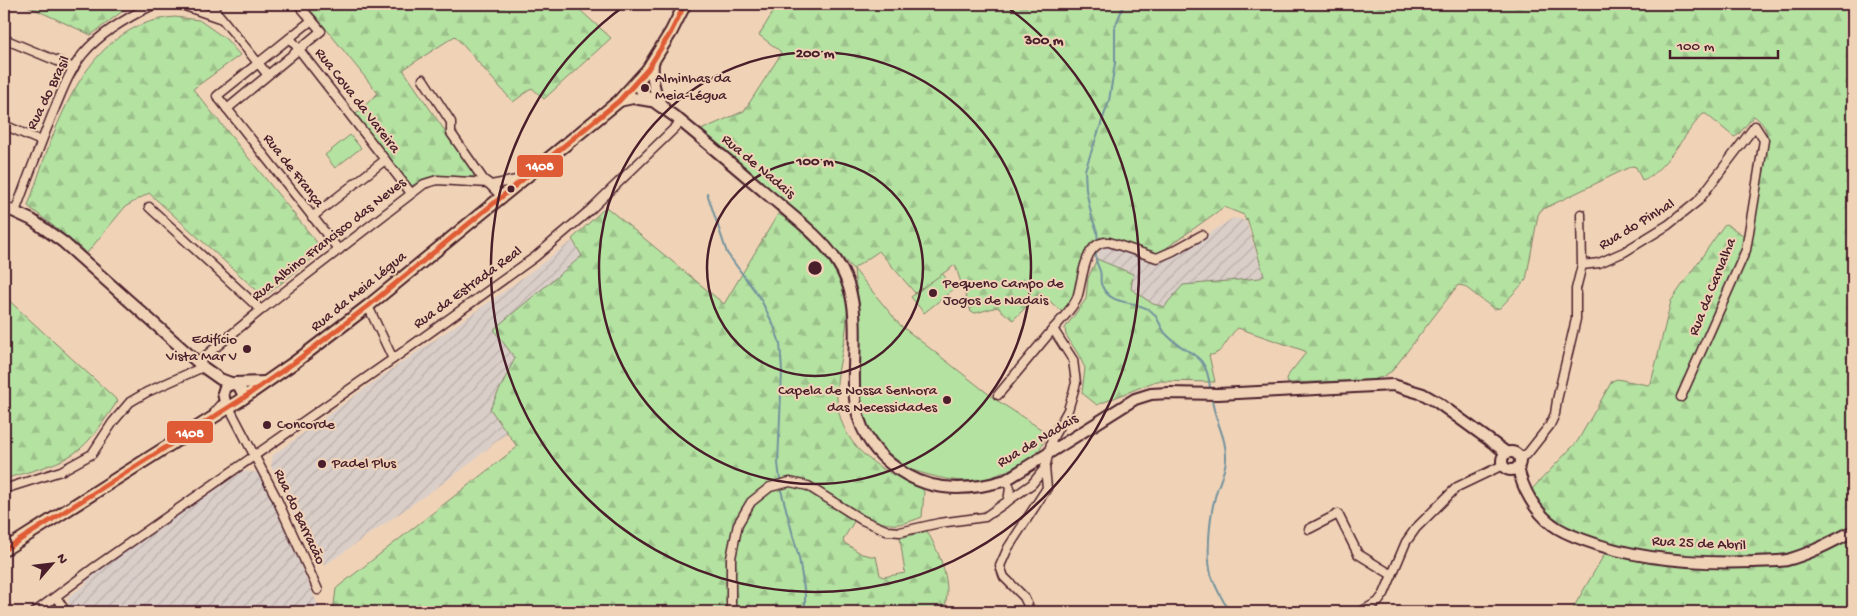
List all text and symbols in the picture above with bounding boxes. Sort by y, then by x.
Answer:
scale bar [1670,28,1777,60]
text: 300 m [1023,32,1064,50]
text: 100 m [1676,38,1715,56]
street label: Rua Cova da Vareira [310,45,404,158]
text: 200 m [796,45,835,63]
street label: Rua do Brasil [23,53,75,133]
place label: Alminhas da Meia-Légua [655,70,731,105]
marker: Alminhas da Meia-Légua [639,82,651,94]
street label: Rua de França [259,130,328,212]
street label: Rua de Nadais [717,131,799,203]
text: 100 m [795,153,834,171]
line badge: 1408 [516,154,564,178]
text: 1408 [525,159,554,176]
street label: Rua Albino Francisco das Neves [248,174,410,306]
unlabelled marker [506,184,516,194]
street label: Rua do Pinhal [1596,195,1678,255]
street label: Rua da Carvalha [1685,235,1741,339]
street label: Rua da Estrada Real [410,243,526,333]
street label: Rua da Meia Légua [308,248,411,336]
centre of rings [806,259,824,277]
place label: Pequeno Campo de Jogos de Nadais [942,275,1064,310]
marker: Pequeno Campo de Jogos de Nadais [927,287,939,299]
place label: Edifício Vista Mar V [165,331,237,366]
marker: Edifício Vista Mar V [241,343,253,355]
place label: Capela de Nossa Senhora das Necessidades [778,382,938,417]
marker: Capela de Nossa Senhora das Necessidades [941,394,953,406]
street label: Rua de Nadais [994,410,1082,472]
place label: Concorde [277,416,335,434]
marker: Concorde [261,419,273,431]
line badge: 1408 [166,420,214,444]
text: 1408 [175,426,204,443]
place label: Padel Plus [331,455,397,473]
marker: Padel Plus [316,458,328,470]
street label: Rua do Barracão [269,466,329,568]
street label: Rua 25 de Abril [1651,533,1747,555]
north arrow [28,538,78,588]
text: N [52,551,71,567]

